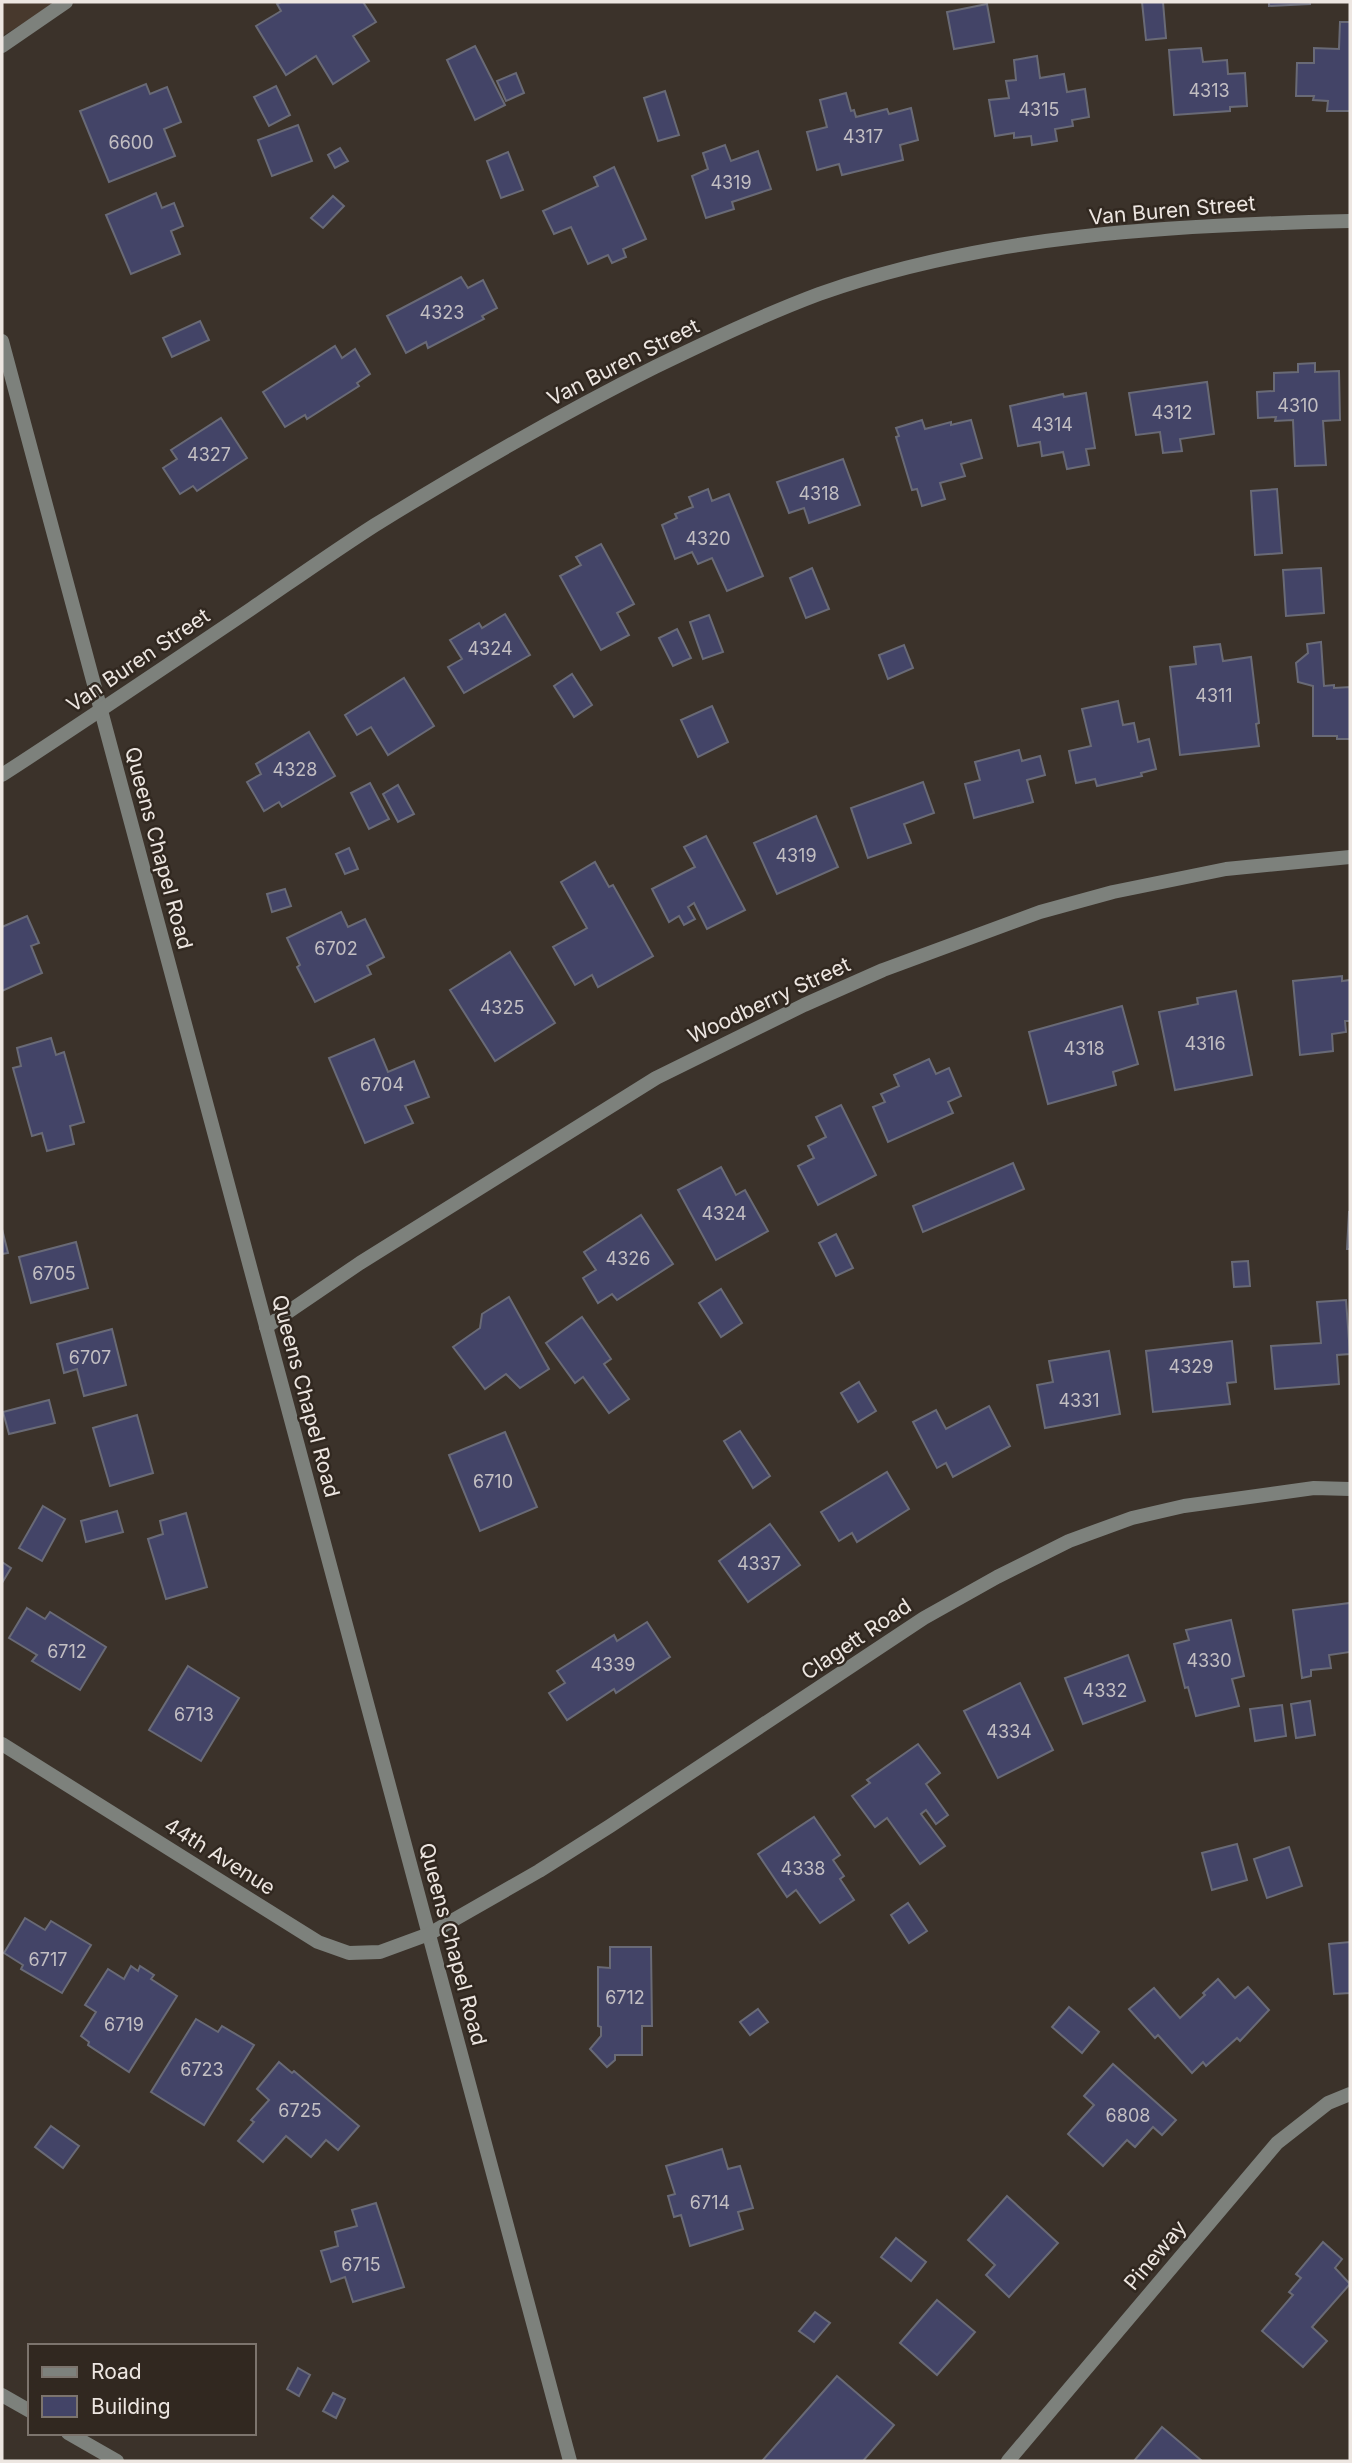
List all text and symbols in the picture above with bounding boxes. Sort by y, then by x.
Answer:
house number: 4313 [1188,80,1230,101]
house number: 4315 [1018,99,1060,120]
house number: 4317 [843,126,883,147]
house number: 6600 [108,132,154,153]
house number: 4319 [710,172,752,193]
street label: Van Buren Street [1088,190,1256,230]
house number: 4323 [420,302,464,323]
street label: Van Buren Street [543,313,703,411]
house number: 4310 [1277,395,1319,416]
house number: 4312 [1151,402,1193,423]
house number: 4314 [1031,414,1073,435]
house number: 4327 [187,444,231,465]
house number: 4318 [798,483,840,504]
house number: 4320 [685,528,731,549]
street label: Van Buren Street [62,603,214,717]
house number: 4324 [467,638,513,659]
house number: 4311 [1195,685,1233,706]
street label: Queens Chapel Road [120,744,198,952]
house number: 4328 [273,759,317,780]
house number: 4319 [775,845,817,866]
house number: 6702 [314,938,358,959]
street label: Woodberry Street [684,951,854,1049]
house number: 4325 [480,997,524,1018]
house number: 4316 [1184,1033,1226,1054]
house number: 4318 [1063,1038,1105,1059]
house number: 6704 [360,1074,404,1095]
house number: 4324 [701,1203,747,1224]
house number: 4326 [606,1248,650,1269]
house number: 6705 [32,1263,76,1284]
street label: Queens Chapel Road [267,1292,345,1500]
house number: 6707 [69,1347,111,1368]
house number: 4329 [1169,1356,1213,1377]
house number: 4331 [1058,1390,1100,1411]
house number: 6710 [473,1471,513,1492]
house number: 4337 [737,1553,781,1574]
street label: Clagett Road [796,1593,916,1685]
house number: 6712 [47,1641,87,1662]
house number: 4330 [1186,1650,1232,1671]
house number: 4339 [590,1654,636,1675]
house number: 4332 [1083,1680,1127,1701]
house number: 6713 [174,1704,214,1725]
house number: 4334 [986,1721,1032,1742]
street label: 44th Avenue [160,1812,280,1900]
street label: Queens Chapel Road [414,1840,492,2048]
house number: 4338 [781,1858,826,1879]
house number: 6717 [29,1949,67,1970]
house number: 6712 [605,1987,645,2008]
house number: 6719 [104,2014,144,2035]
house number: 6723 [180,2059,224,2080]
house number: 6725 [278,2100,322,2121]
house number: 6808 [1106,2105,1150,2126]
house number: 6714 [690,2192,730,2213]
street label: Pineway [1119,2215,1191,2295]
house number: 6715 [341,2254,381,2275]
legend [28,2344,256,2435]
text: Road [91,2359,142,2384]
text: Building [91,2394,171,2419]

